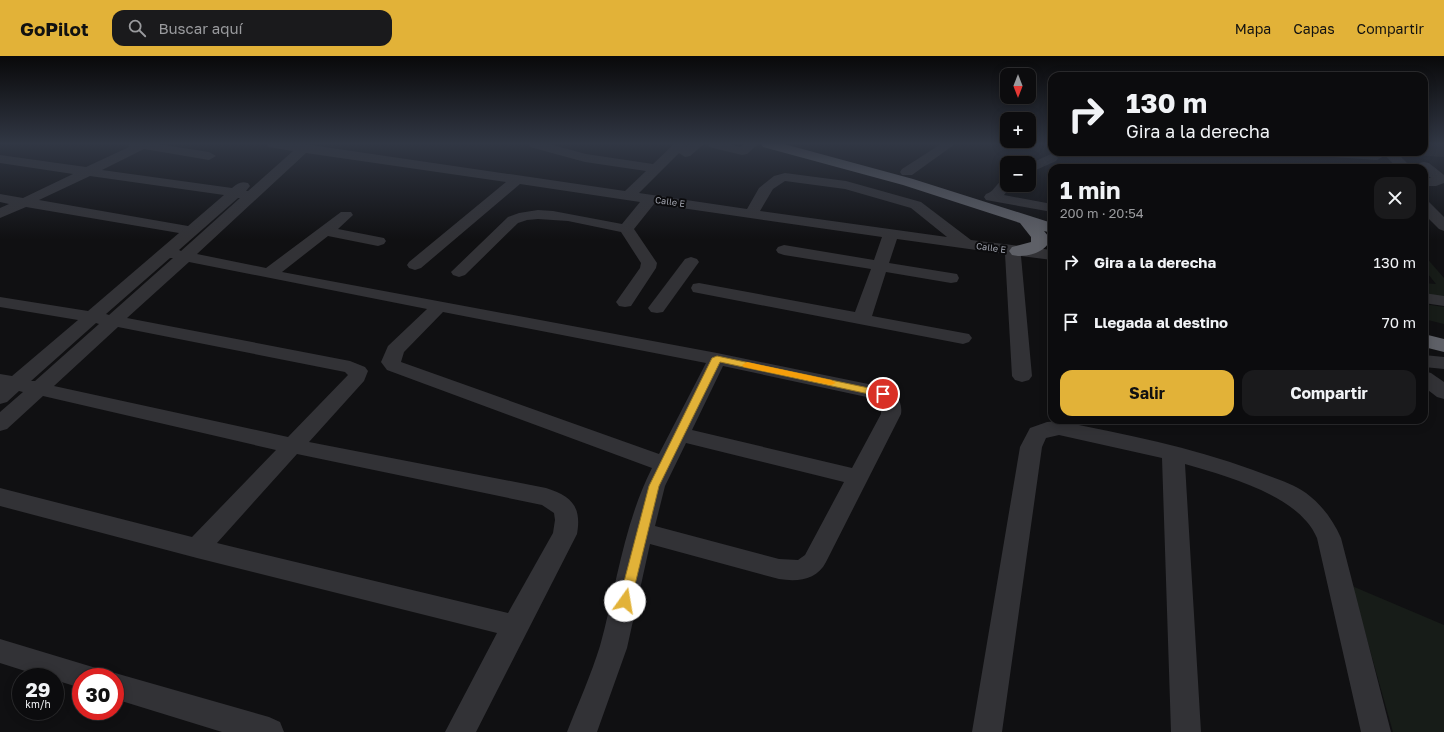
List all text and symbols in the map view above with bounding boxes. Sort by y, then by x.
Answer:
search box [112,10,392,46]
text: GoPilot [20,17,88,40]
icon: search [126,17,148,39]
text: Buscar aquí [158,19,243,37]
text: Mapa [1235,20,1271,37]
text: Capas [1293,20,1335,37]
text: Compartir [1357,20,1424,37]
north arrow [1000,68,1036,104]
map controls [1000,68,1036,192]
text: 130 m [1126,86,1207,119]
icon: right [1060,88,1112,140]
button: + [1000,112,1036,148]
text: Gira a la derecha [1126,120,1270,142]
button: − [1000,156,1036,192]
text: 1 min [1060,175,1120,204]
button: close [1374,177,1416,219]
street label: Calle E [655,194,686,209]
text: 200 m · 20:54 [1060,205,1144,221]
street label: Calle E [976,240,1007,255]
icon: right [1060,251,1082,273]
text: Gira a la derecha [1094,253,1216,271]
text: 130 m [1374,253,1416,271]
icon: arrive [1060,311,1082,333]
text: Llegada al destino [1094,313,1228,331]
text: 70 m [1382,313,1416,331]
button: Salir [1060,370,1234,416]
button: Compartir [1242,370,1416,416]
pin [866,377,900,411]
icon: arrive [872,383,894,405]
position arrow [604,580,646,622]
speed limit sign: 30 [72,668,124,720]
text: 29 [26,677,50,701]
text: km/h [25,698,51,710]

